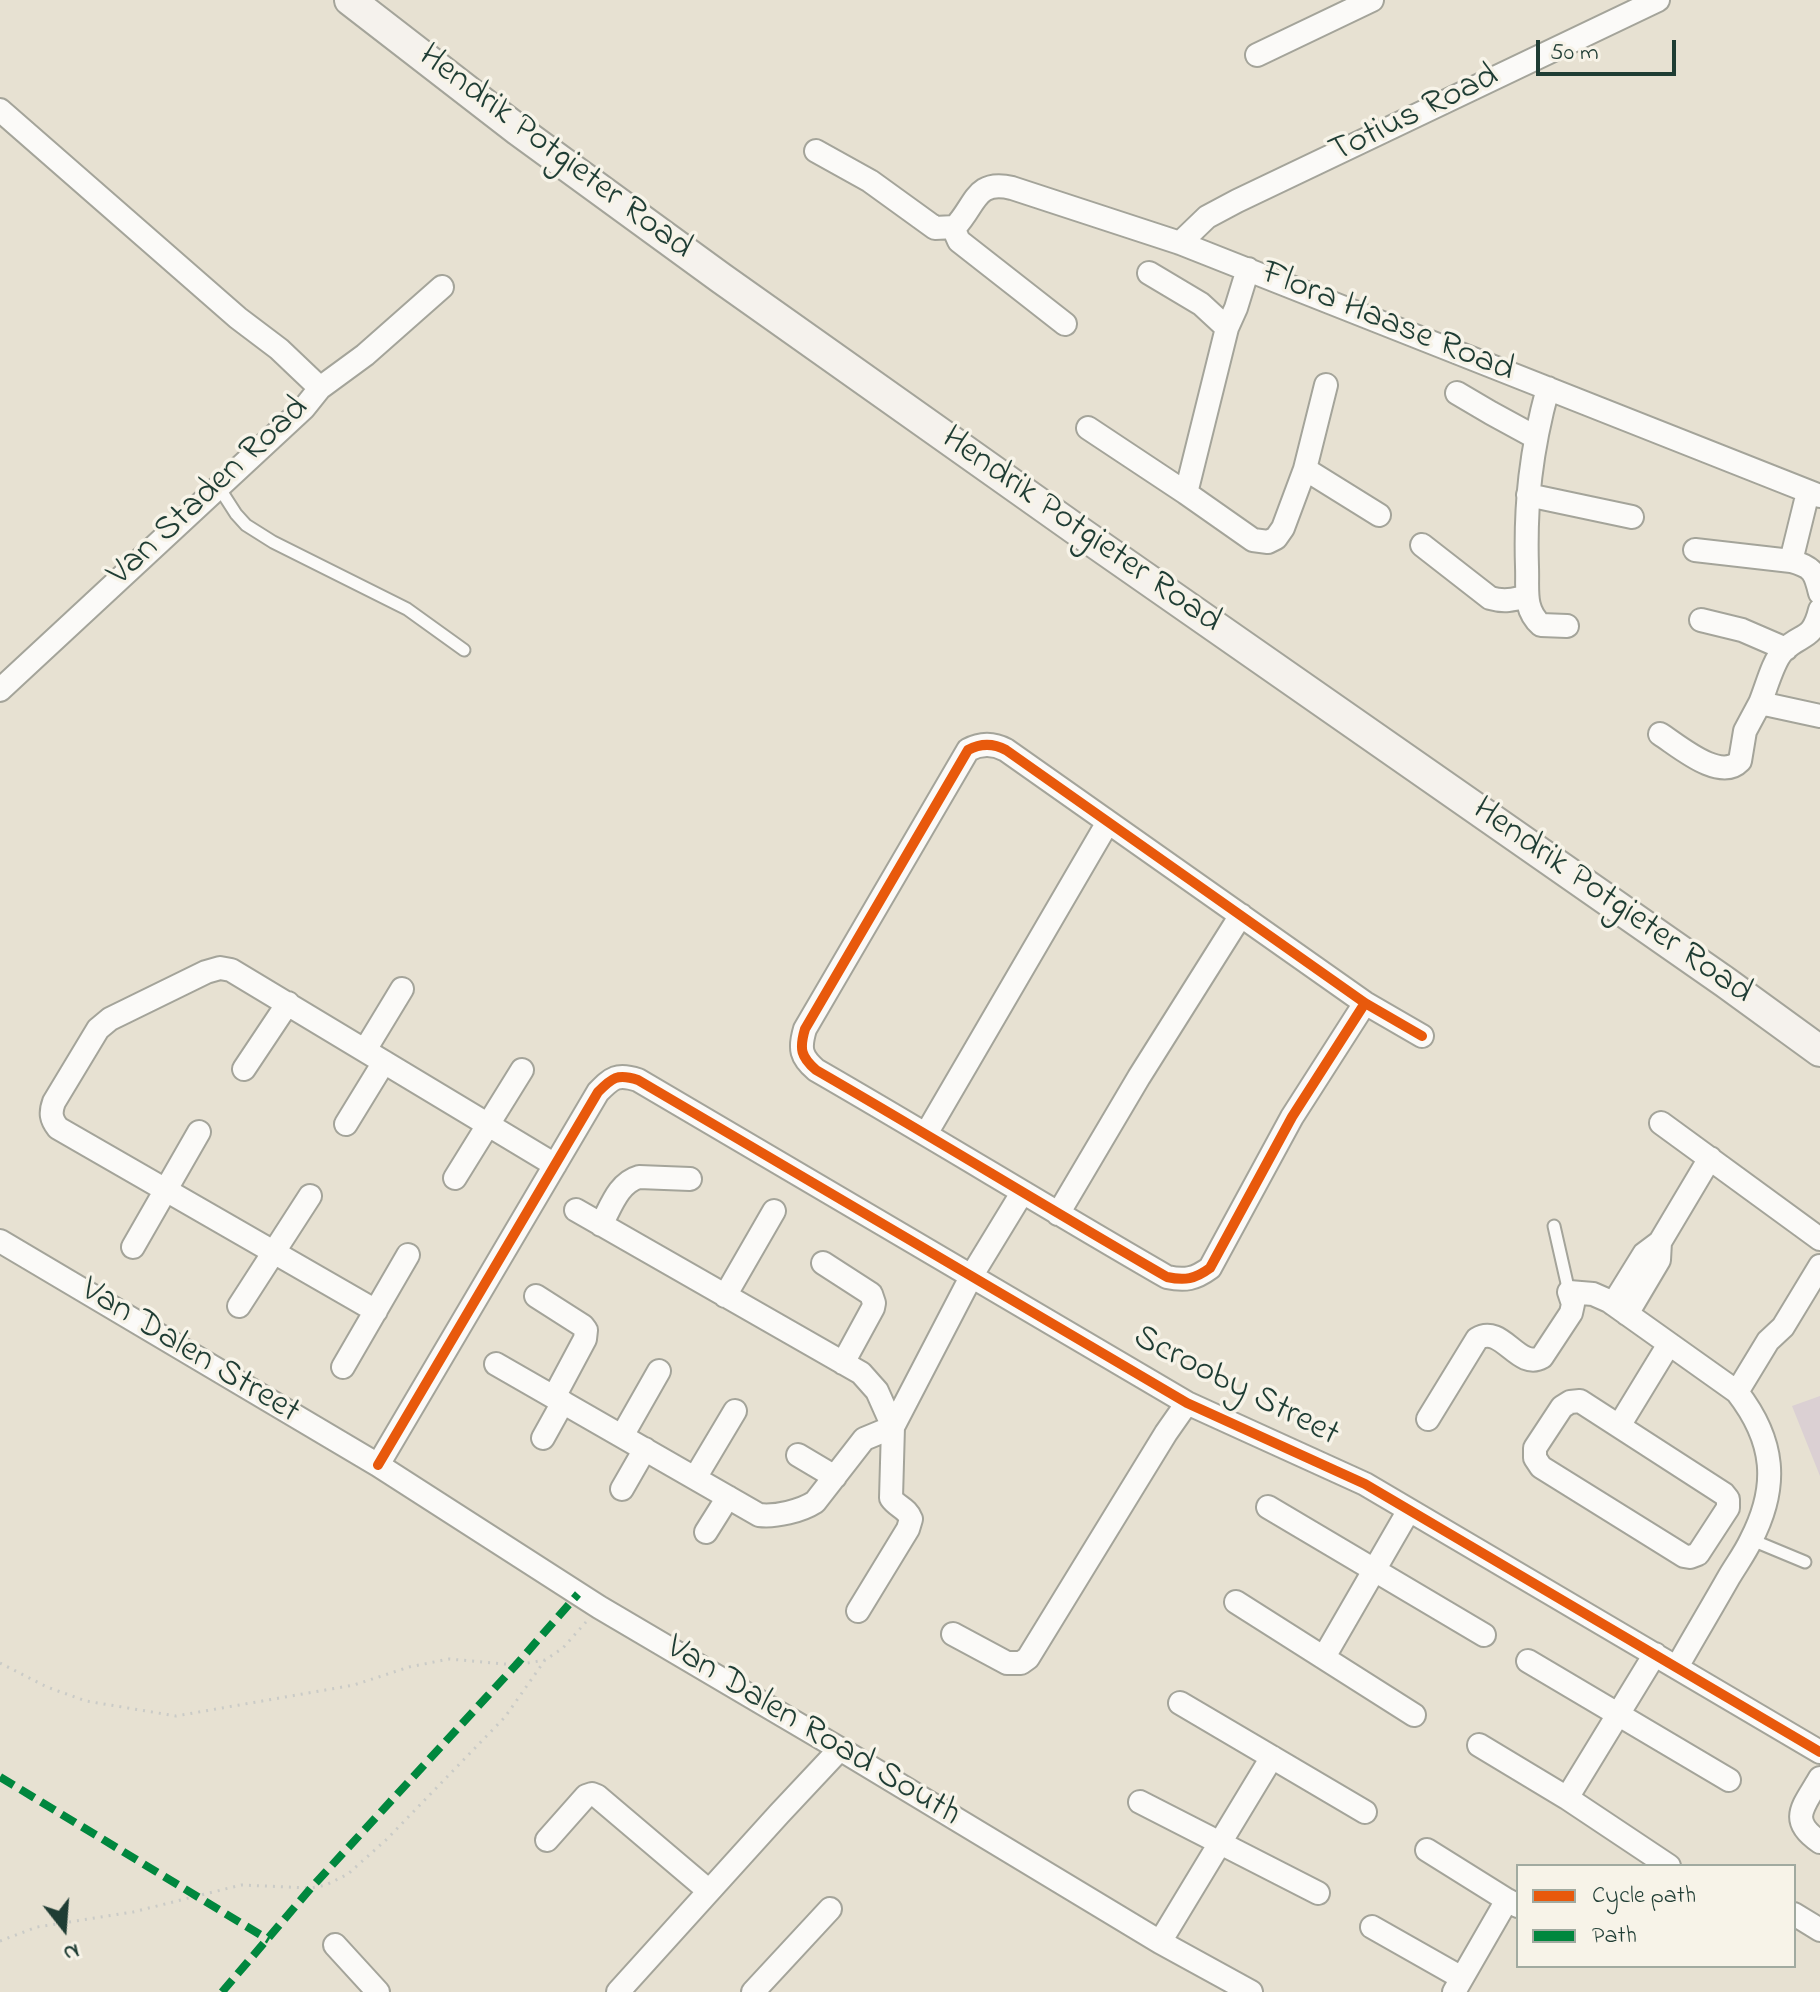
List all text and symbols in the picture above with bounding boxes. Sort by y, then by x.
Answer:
scale bar [1540,24,1680,74]
text: 50 m [1550,36,1599,71]
street label: Hendrik Potgieter Road [408,37,700,271]
street label: Totius Road [1323,57,1507,175]
street label: Flora Haase Road [1254,254,1520,394]
street label: Van Staden Road [100,389,320,597]
street label: Hendrik Potgieter Road [931,419,1229,645]
street label: Hendrik Potgieter Road [1462,790,1760,1016]
street label: Van Dalen Street [71,1270,307,1436]
street label: Scrooby Street [1125,1318,1345,1458]
street label: Van Dalen Road South [657,1628,967,1838]
legend [1516,1864,1796,1968]
text: Cycle path [1592,1879,1696,1914]
north arrow [24,1888,104,1968]
text: Path [1592,1919,1637,1954]
text: N [59,1933,83,1968]

